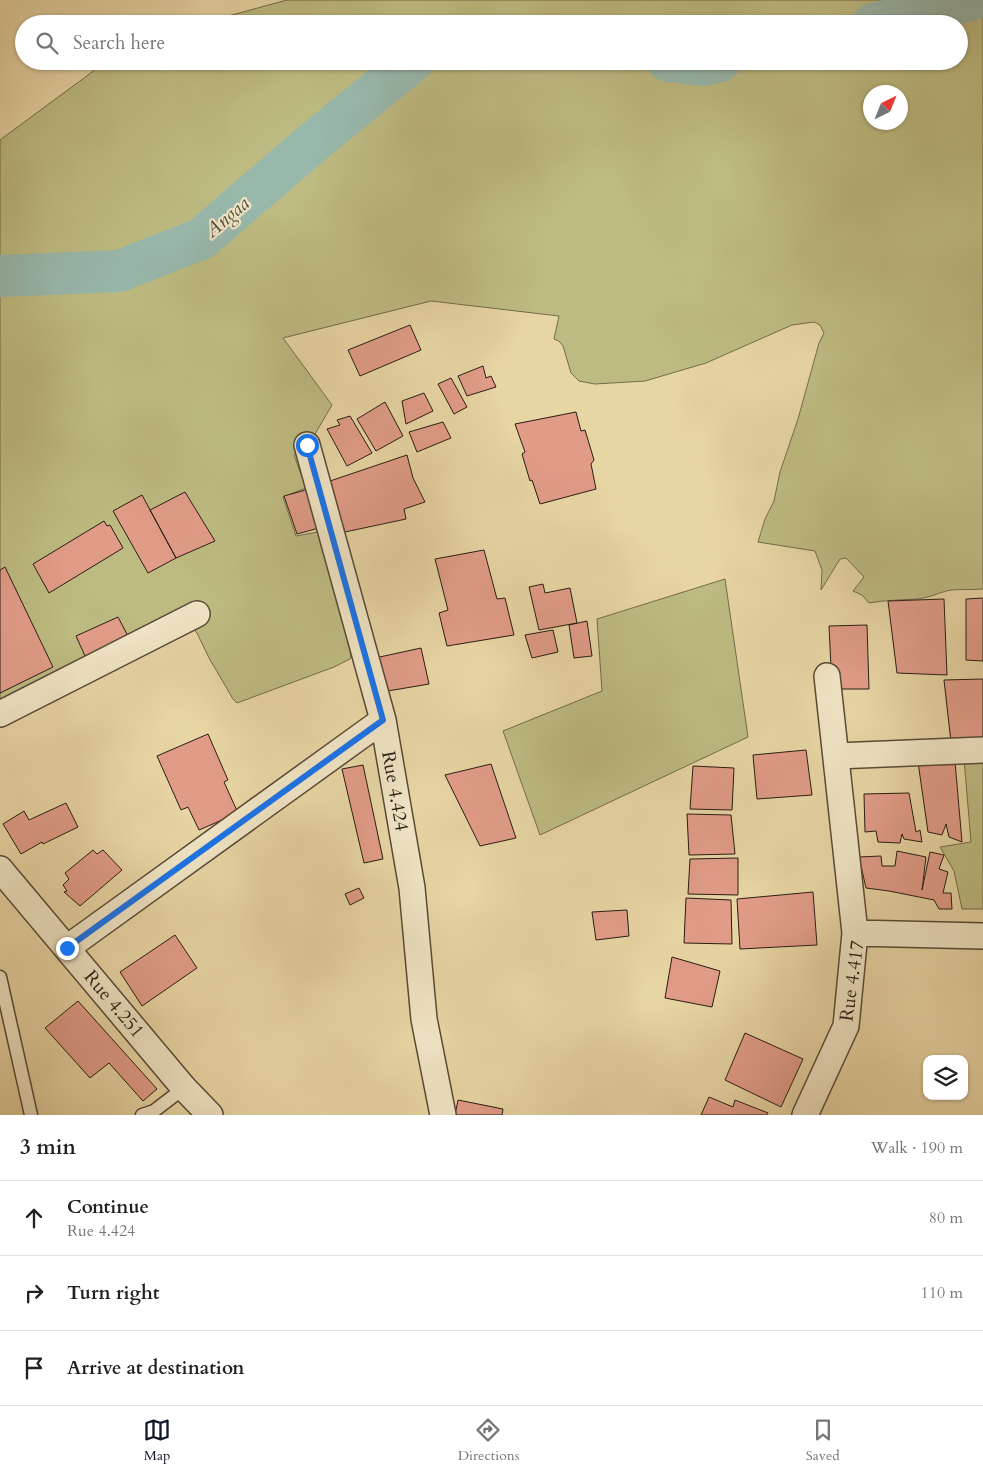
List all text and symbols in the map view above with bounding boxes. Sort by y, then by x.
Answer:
search box [15,15,968,70]
icon: search [33,29,61,57]
text: Search here [73,30,165,56]
north arrow [863,85,908,130]
water label: Angaa [198,190,255,244]
route start [296,434,319,457]
street label: Rue 4.424 [375,749,415,833]
route end [56,937,79,960]
street label: Rue 4.417 [833,939,871,1023]
street label: Rue 4.251 [78,965,150,1043]
map controls [923,1055,968,1100]
button: layers [923,1055,968,1100]
text: 3 min [20,1133,76,1162]
text: Walk · 190 m [871,1137,963,1159]
text: Continue [67,1194,149,1220]
icon: ahead [20,1204,48,1232]
text: 80 m [929,1207,963,1229]
text: Rue 4.424 [67,1220,135,1242]
icon: right [20,1279,48,1307]
text: Turn right [67,1280,159,1306]
text: 110 m [921,1282,963,1304]
icon: arrive [20,1354,48,1382]
text: Arrive at destination [67,1355,244,1381]
tab: Map [143,1416,171,1465]
tab: Directions [458,1416,519,1465]
tab: Saved [806,1416,840,1465]

